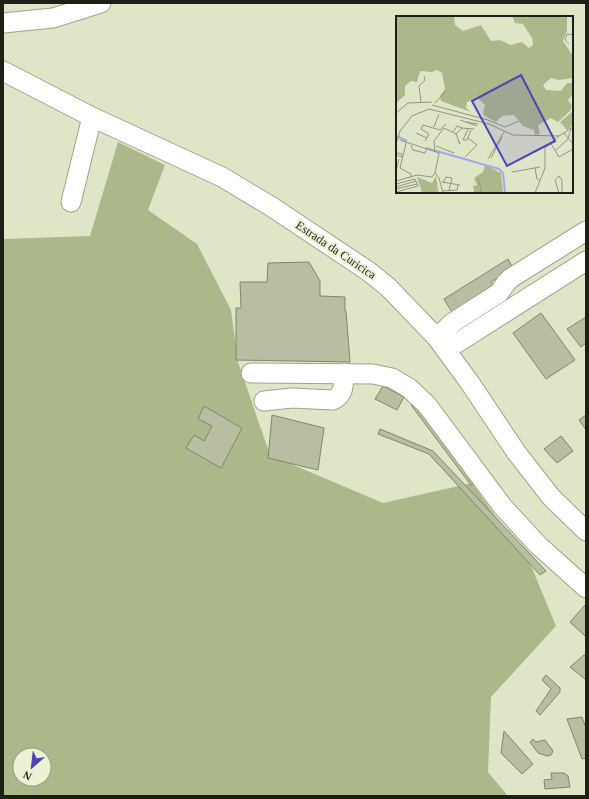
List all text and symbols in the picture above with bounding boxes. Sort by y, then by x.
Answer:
inset map [396,16,573,193]
street label: Estrada da Curicica [293,218,379,282]
north arrow [12,747,52,787]
text: N [21,769,34,783]

